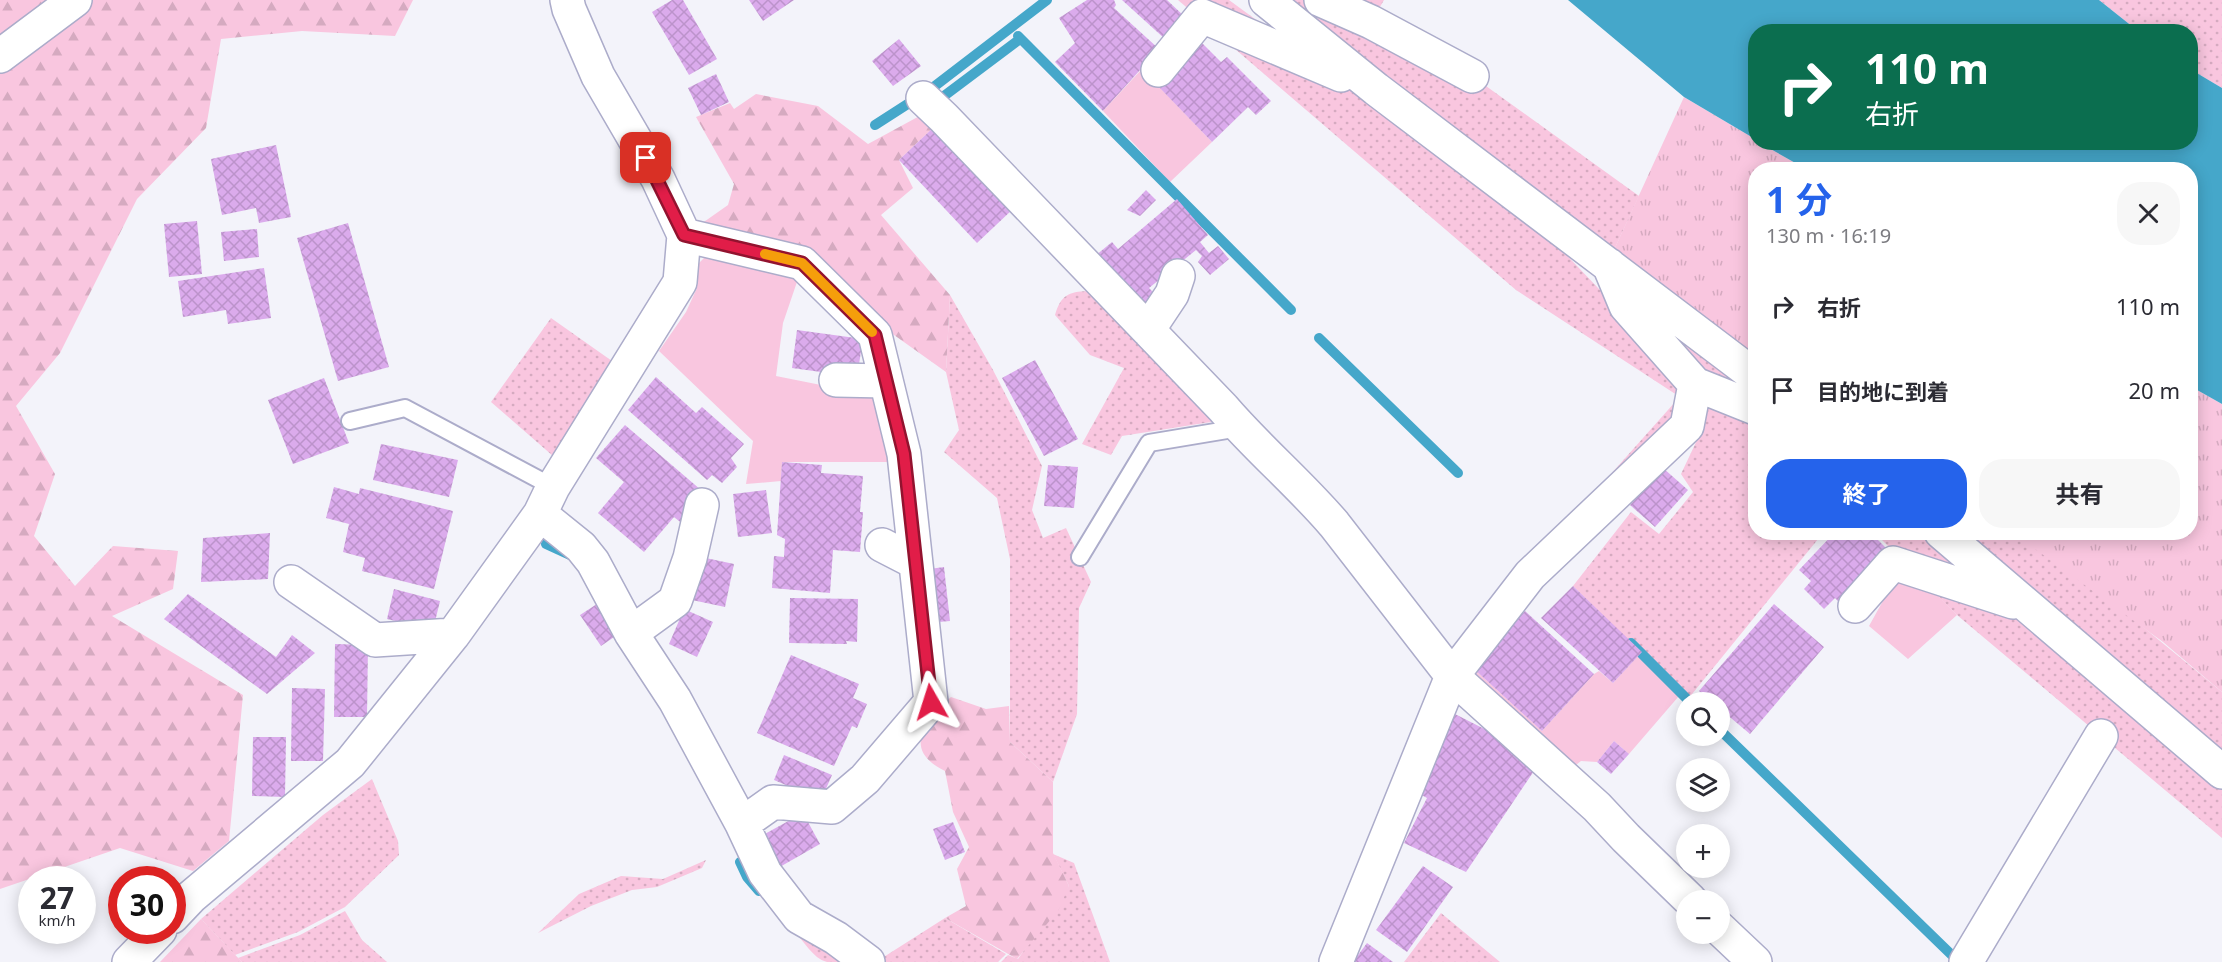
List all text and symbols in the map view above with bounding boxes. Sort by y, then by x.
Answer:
text: 110 m [1865,39,1989,96]
icon: right [1766,48,1844,126]
text: 右折 [1865,95,1919,132]
pin [620,132,671,183]
icon: arrive [629,141,662,174]
text: 1 分 [1766,175,1832,224]
button: close [2117,182,2180,245]
text: 130 m · 16:19 [1766,222,1891,249]
icon: right [1766,290,1799,323]
text: 110 m [2116,291,2180,321]
text: 右折 [1817,292,1861,322]
icon: arrive [1766,374,1799,407]
text: 20 m [2129,375,2180,405]
text: 目的地に到着 [1817,376,1949,406]
button: 終了 [1766,459,1967,528]
button: 共有 [1979,459,2180,528]
position arrow [899,670,963,734]
map controls [1676,692,1730,944]
button: search [1676,692,1730,746]
button: layers [1676,758,1730,812]
button: + [1676,824,1730,878]
speed limit sign: 30 [108,866,186,944]
text: 27 [40,877,74,918]
button: − [1676,890,1730,944]
text: km/h [39,910,75,930]

